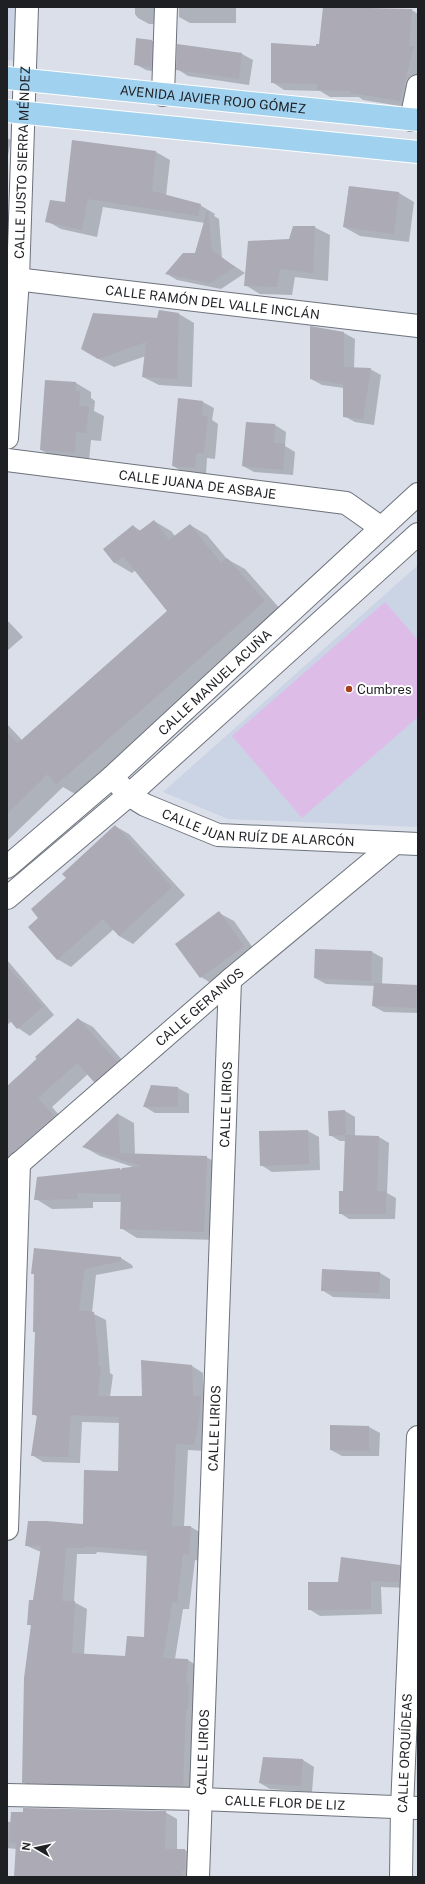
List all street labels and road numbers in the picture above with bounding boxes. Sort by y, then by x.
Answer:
street label: CALLE JUSTO SIERRA MÉNDEZ [12,66,33,259]
street label: AVENIDA JAVIER ROJO GÓMEZ [119,83,307,117]
street label: CALLE RAMÓN DEL VALLE INCLÁN [104,283,321,322]
street label: CALLE JUANA DE ASBAJE [118,467,277,502]
street label: CALLE MANUEL ACUÑA [155,627,275,738]
street label: CALLE JUAN RUÍZ DE ALARCÓN [160,806,355,849]
street label: CALLE GERANIOS [153,965,247,1049]
street label: CALLE LIRIOS [217,1061,235,1148]
street label: CALLE LIRIOS [205,1385,224,1472]
street label: CALLE ORQUÍDEAS [395,1693,415,1813]
street label: CALLE LIRIOS [194,1709,212,1795]
street label: CALLE FLOR DE LIZ [224,1793,345,1813]

